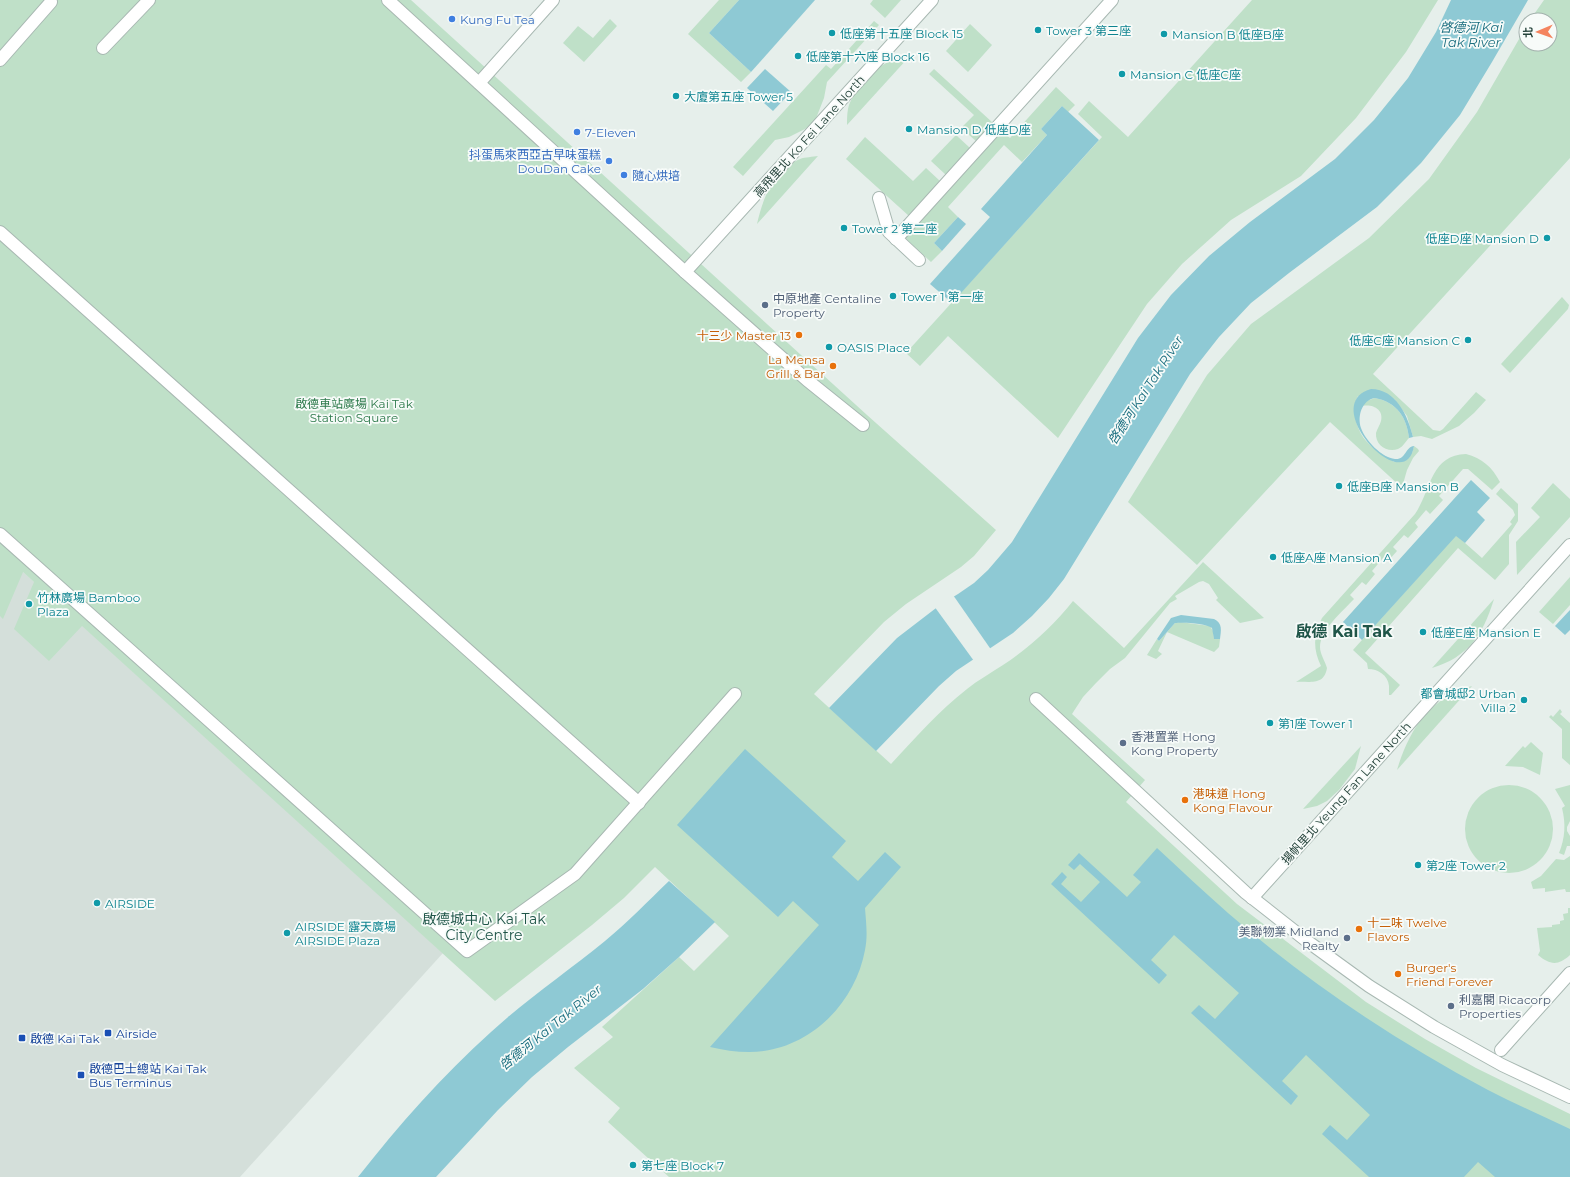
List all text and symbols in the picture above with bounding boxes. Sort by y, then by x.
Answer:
place label: Kung Fu Tea [460,12,535,27]
north arrow [1518,12,1558,52]
marker: Kung Fu Tea [447,14,457,24]
water label: 啓德河 Kai Tak River [1439,19,1503,50]
place label: Tower 3 第三座 [1046,23,1131,38]
marker: Tower 3 第三座 [1033,25,1043,35]
place label: 低座第十五座 Block 15 [840,26,963,41]
place label: Mansion B 低座B座 [1172,27,1284,42]
text: 北 [1521,27,1535,38]
marker: 低座第十五座 Block 15 [827,28,837,38]
marker: Mansion B 低座B座 [1159,29,1169,39]
place label: 低座第十六座 Block 16 [806,49,930,64]
marker: 低座第十六座 Block 16 [793,51,803,61]
place label: Mansion C 低座C座 [1130,67,1241,82]
marker: Mansion C 低座C座 [1117,69,1127,79]
street label: 高飛里北 Ko Fei Lane North [750,72,868,200]
place label: 大廈第五座 Tower 5 [684,89,793,104]
marker: 大廈第五座 Tower 5 [671,91,681,101]
place label: Mansion D 低座D座 [917,122,1031,137]
marker: Mansion D 低座D座 [904,124,914,134]
place label: 7-Eleven [585,125,636,140]
marker: 7-Eleven [572,127,582,137]
place label: 抖蛋馬來西亞古早味蛋糕 DouDan Cake [469,147,601,176]
marker: 抖蛋馬來西亞古早味蛋糕 DouDan Cake [604,156,614,166]
place label: 隨心烘培 [632,168,680,183]
marker: 隨心烘培 [619,170,629,180]
place label: Tower 2 第二座 [852,221,937,236]
marker: Tower 2 第二座 [839,223,849,233]
place label: 低座D座 Mansion D [1426,231,1539,246]
marker: 低座D座 Mansion D [1542,233,1552,243]
place label: Tower 1 第一座 [901,289,984,304]
place label: 中原地產 Centaline Property [773,291,881,320]
marker: Tower 1 第一座 [888,291,898,301]
marker: 中原地產 Centaline Property [760,300,770,310]
place label: 十三少 Master 13 [697,328,791,343]
marker: 十三少 Master 13 [794,330,804,340]
water label: 啓德河 Kai Tak River [1104,332,1187,447]
place label: 低座C座 Mansion C [1349,333,1460,348]
marker: 低座C座 Mansion C [1463,335,1473,345]
place label: OASIS Place [837,340,910,355]
marker: OASIS Place [824,342,834,352]
place label: La Mensa Grill & Bar [766,352,825,381]
marker: La Mensa Grill & Bar [828,361,838,371]
park label: 啟德車站廣場 Kai Tak Station Square [295,396,414,425]
place label: 低座B座 Mansion B [1347,479,1459,494]
marker: 低座B座 Mansion B [1334,481,1344,491]
place label: 低座A座 Mansion A [1281,550,1392,565]
marker: 低座A座 Mansion A [1268,552,1278,562]
place label: 竹林廣場 Bamboo Plaza [37,590,140,619]
marker: 竹林廣場 Bamboo Plaza [24,599,34,609]
district label: 啟德 Kai Tak [1295,622,1393,641]
place label: 低座E座 Mansion E [1431,625,1541,640]
marker: 低座E座 Mansion E [1418,627,1428,637]
place label: 都會城邸2 Urban Villa 2 [1421,686,1516,715]
marker: 都會城邸2 Urban Villa 2 [1519,695,1529,705]
place label: 第1座 Tower 1 [1278,716,1353,731]
marker: 第1座 Tower 1 [1265,718,1275,728]
street label: 揚帆里北 Yeung Fan Lane North [1278,719,1414,867]
place label: 香港置業 Hong Kong Property [1131,729,1219,758]
marker: 香港置業 Hong Kong Property [1118,738,1128,748]
place label: 港味道 Hong Kong Flavour [1193,786,1273,815]
marker: 港味道 Hong Kong Flavour [1180,795,1190,805]
place label: 第2座 Tower 2 [1426,858,1506,873]
marker: 第2座 Tower 2 [1413,860,1423,870]
place label: AIRSIDE [105,896,155,911]
marker: AIRSIDE [92,898,102,908]
district label: 啟德城中心 Kai Tak City Centre [422,910,546,944]
place label: 十二味 Twelve Flavors [1367,915,1447,944]
place label: AIRSIDE 露天廣場 AIRSIDE Plaza [295,919,396,948]
place label: 美聯物業 Midland Realty [1238,924,1339,953]
marker: 十二味 Twelve Flavors [1354,924,1364,934]
marker: AIRSIDE 露天廣場 AIRSIDE Plaza [282,928,292,938]
marker: 美聯物業 Midland Realty [1342,933,1352,943]
place label: Burger's Friend Forever [1406,960,1493,989]
marker: Burger's Friend Forever [1393,969,1403,979]
water label: 啓德河 Kai Tak River [496,980,605,1073]
place label: 利嘉閣 Ricacorp Properties [1459,992,1551,1021]
marker: 利嘉閣 Ricacorp Properties [1446,1001,1456,1011]
place label: Airside [116,1026,157,1041]
marker: Airside [103,1028,113,1038]
place label: 啟德 Kai Tak [30,1031,101,1046]
marker: 啟德 Kai Tak [17,1033,27,1043]
place label: 啟德巴士總站 Kai Tak Bus Terminus [89,1061,208,1090]
marker: 啟德巴士總站 Kai Tak Bus Terminus [76,1070,86,1080]
place label: 第七座 Block 7 [641,1158,724,1173]
marker: 第七座 Block 7 [628,1160,638,1170]

